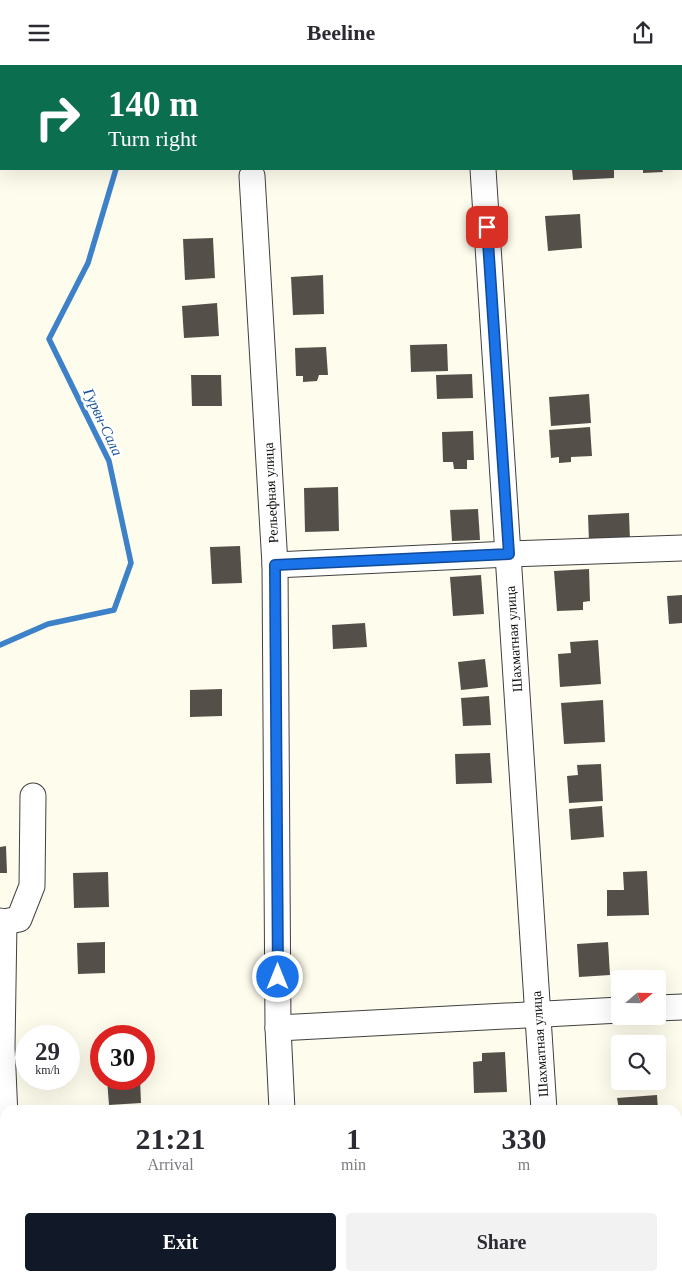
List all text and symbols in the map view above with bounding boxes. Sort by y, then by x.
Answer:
icon: menu [25,19,53,47]
icon: share [629,19,657,47]
text: Beeline [307,20,375,45]
icon: right [25,85,90,150]
text: 140 m [108,85,198,124]
text: Turn right [108,126,197,151]
pin [466,206,508,248]
icon: arrive [473,213,501,241]
water label: Гурвн-Сала [80,385,126,458]
street label: Рельефная улица [261,441,281,544]
street label: Шахматная улица [503,585,525,693]
position arrow [251,950,303,1002]
north arrow [611,970,666,1025]
map controls [611,970,666,1090]
street label: Шахматная улица [529,990,551,1098]
speed limit sign: 30 [90,1025,155,1090]
button: search [611,1035,666,1090]
text: 29 [35,1038,60,1065]
text: km/h [35,1063,60,1077]
text: 21:21 [136,1122,206,1155]
text: 1 [346,1122,361,1155]
text: 330 [501,1122,546,1155]
text: Arrival [147,1156,194,1173]
text: min [341,1156,366,1173]
text: m [518,1156,530,1173]
button: Exit [25,1213,336,1271]
button: Share [346,1213,657,1271]

